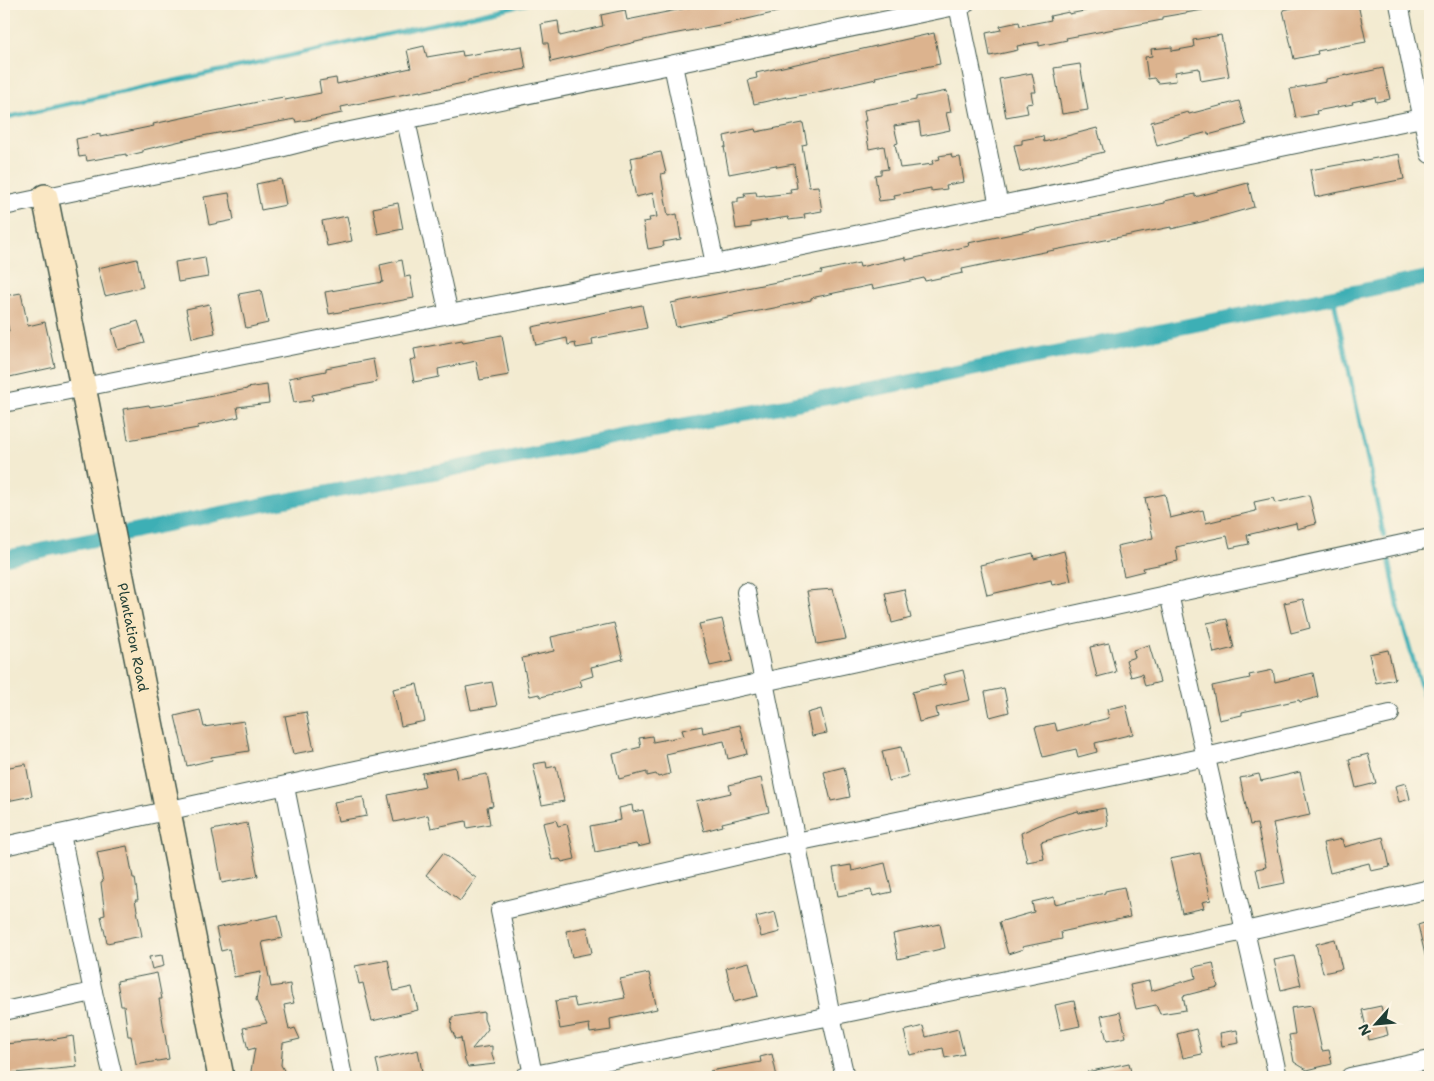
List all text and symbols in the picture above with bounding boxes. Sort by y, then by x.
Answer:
street label: Plantation Road [113,581,153,693]
north arrow [1352,998,1402,1048]
text: N [1354,1021,1375,1039]

